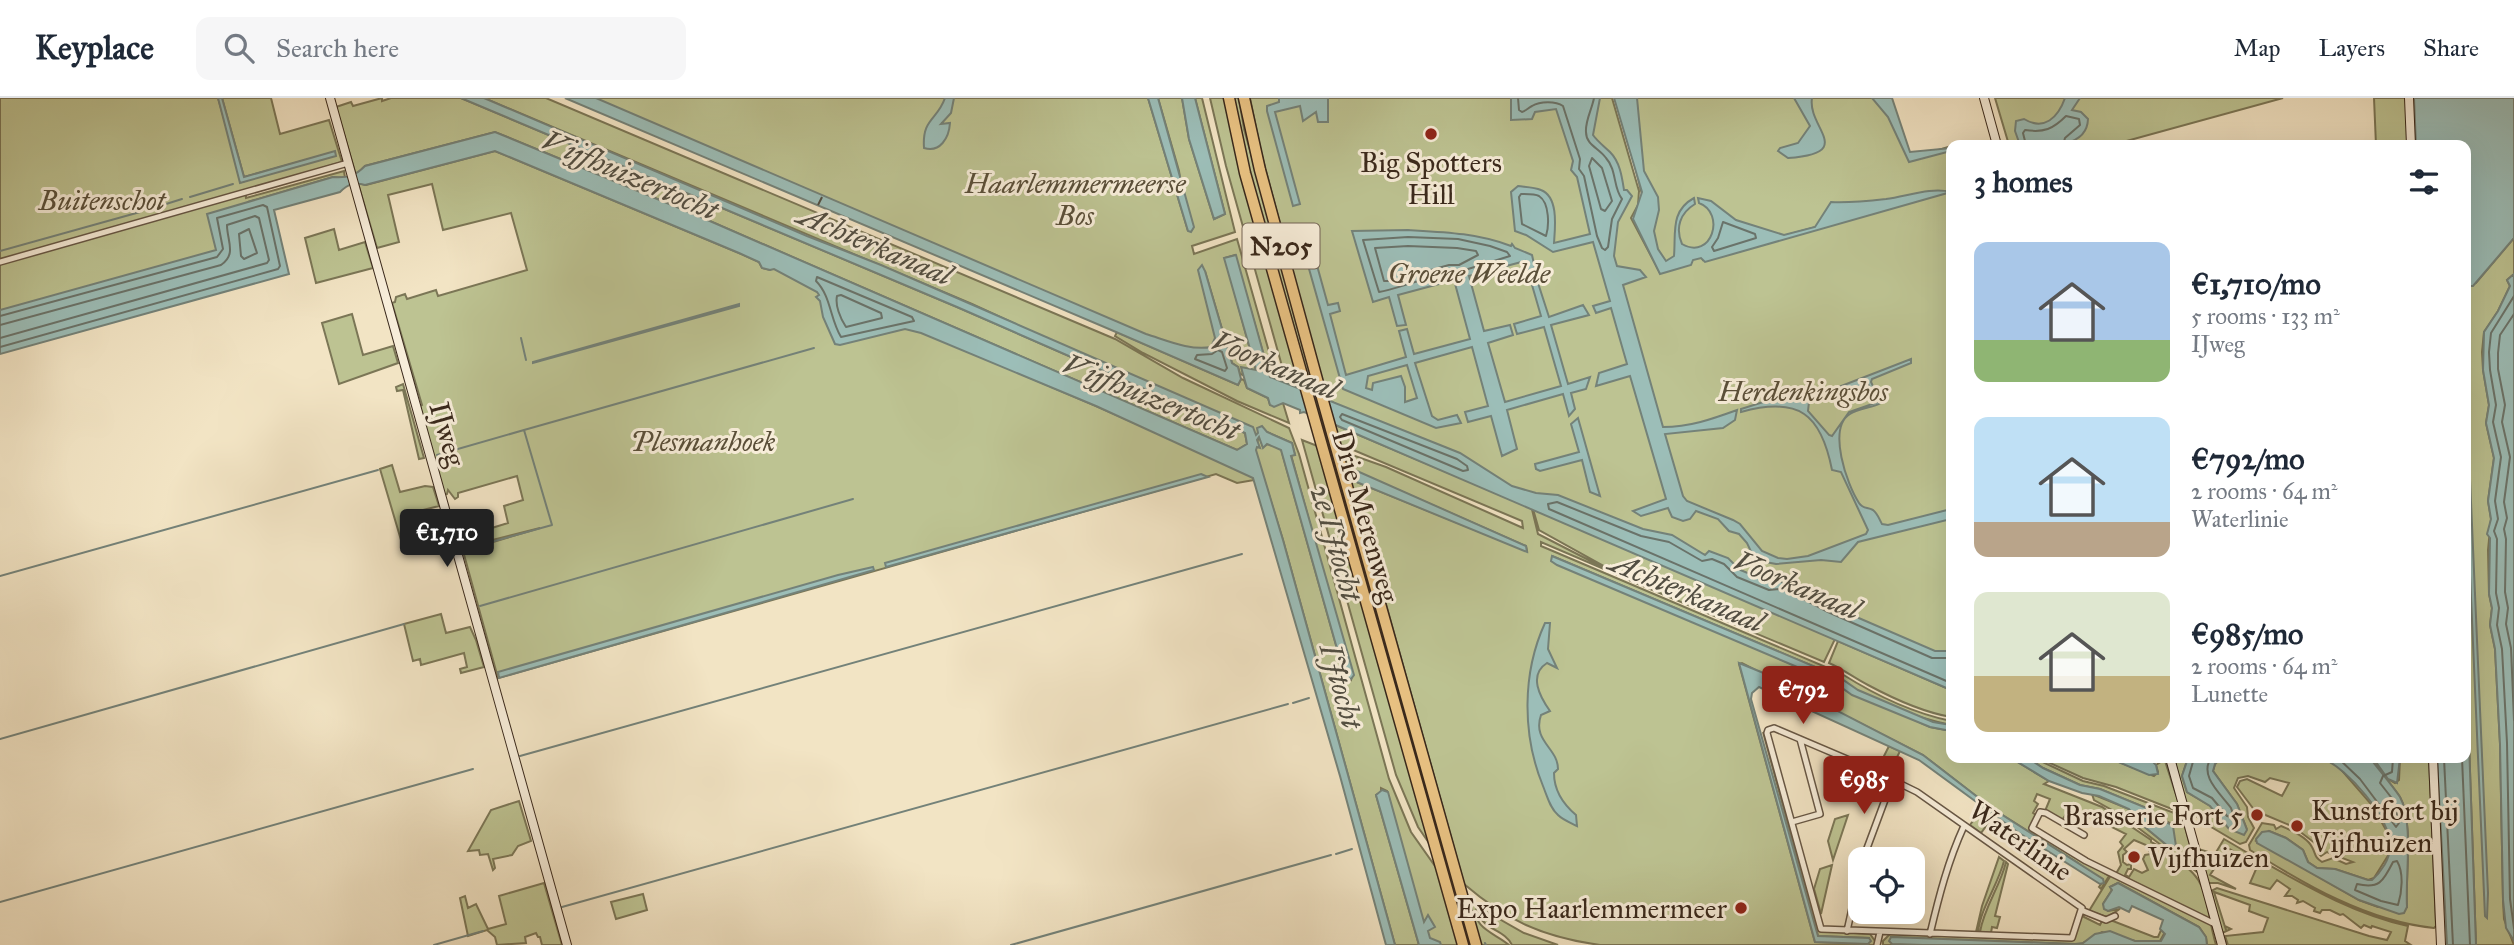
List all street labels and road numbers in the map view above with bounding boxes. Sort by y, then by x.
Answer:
road number: N205 [1242,223,1320,268]
street label: IJweg [422,398,474,471]
street label: Drie Merenweg [1324,426,1407,607]
street label: Waterlinie [1962,792,2079,889]

